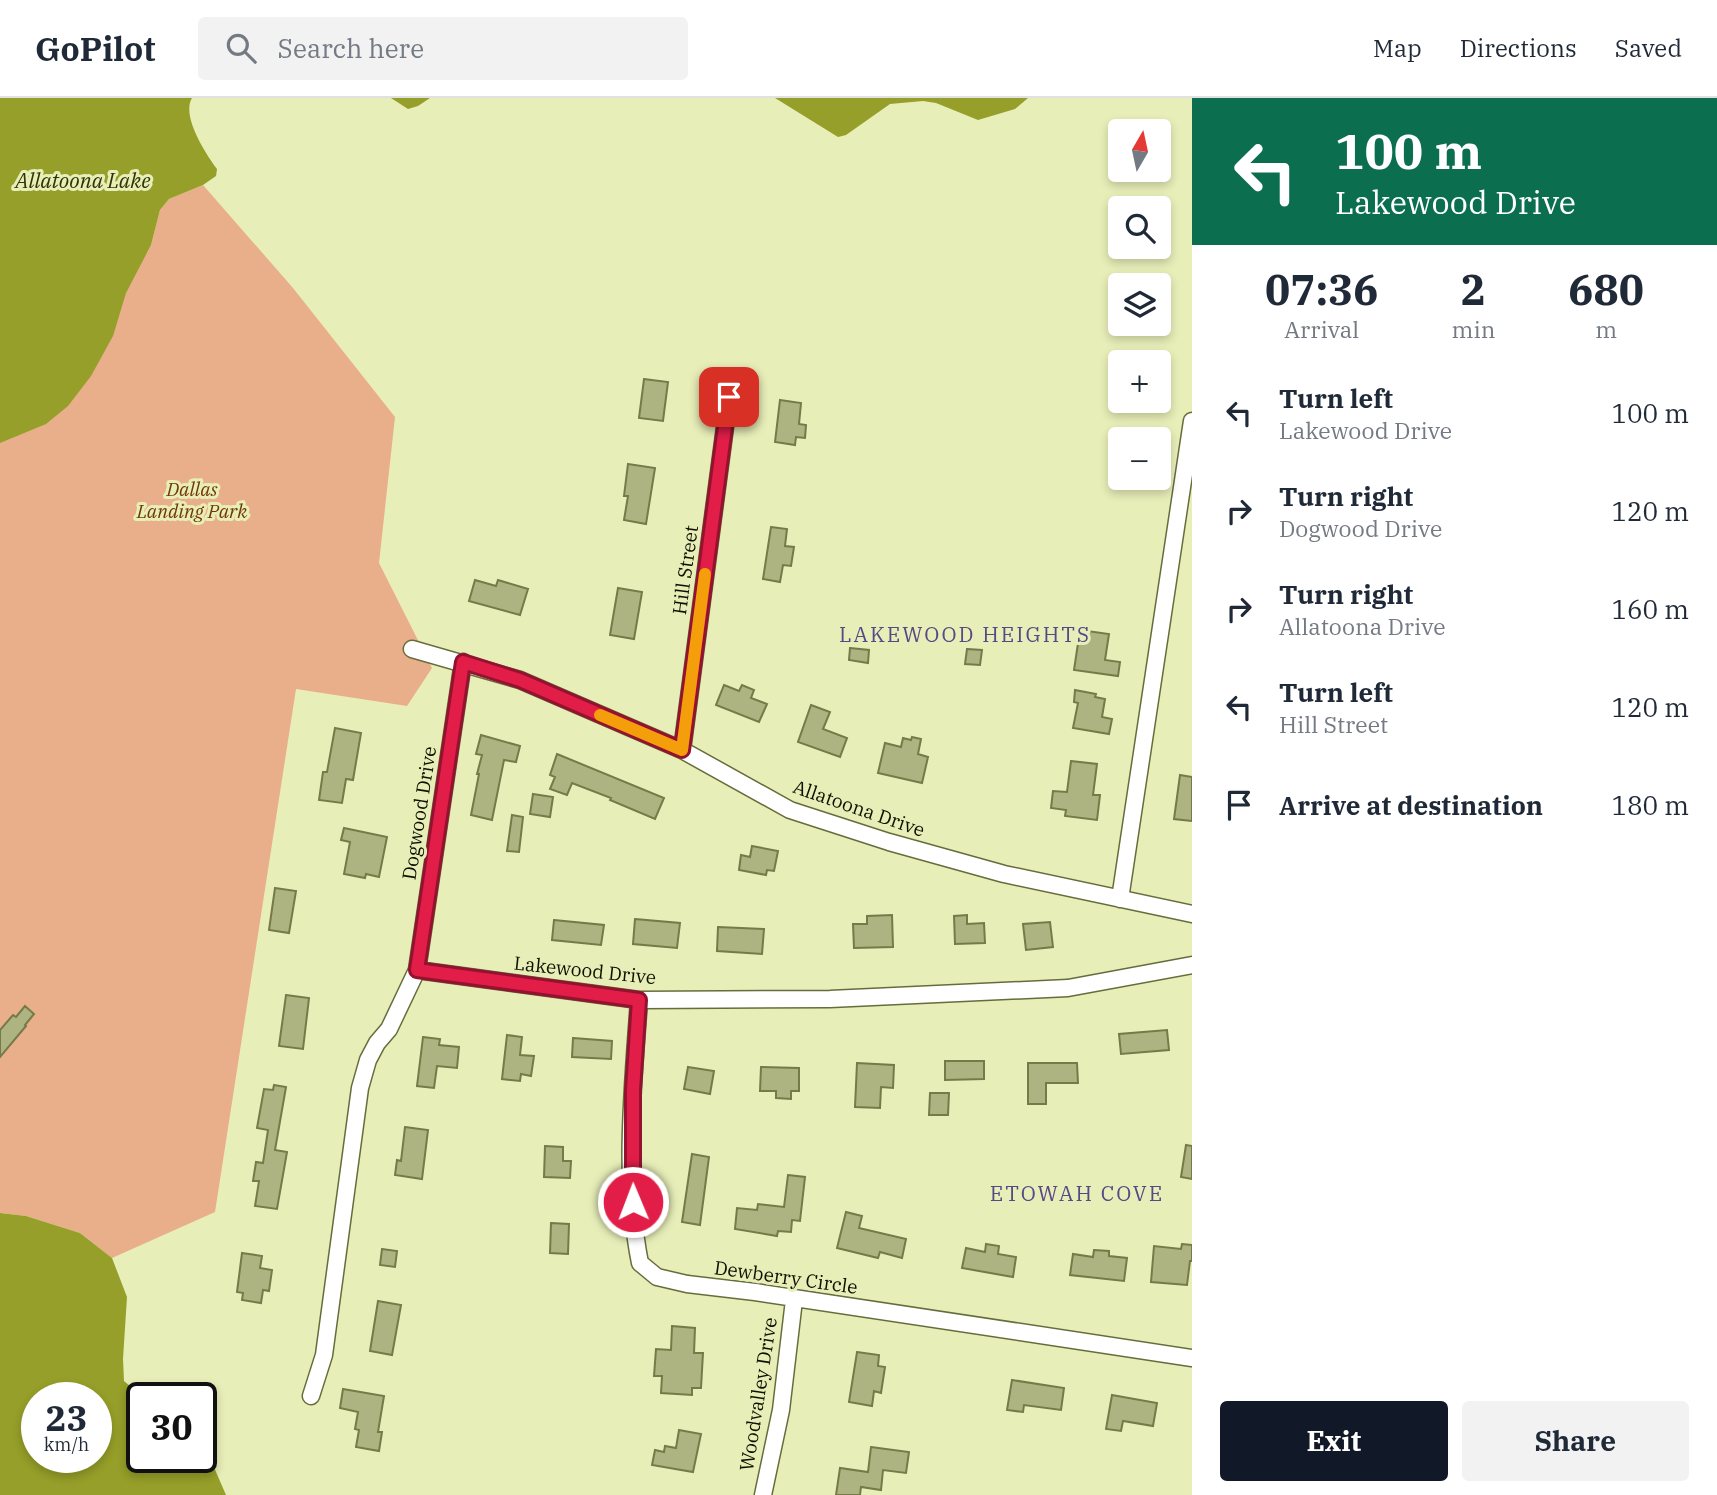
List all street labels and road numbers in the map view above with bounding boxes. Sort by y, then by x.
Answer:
street label: Hill Street [667,523,703,616]
street label: Dogwood Drive [397,745,441,881]
street label: Allatoona Drive [790,774,928,842]
street label: Lakewood Drive [513,951,657,989]
street label: Dewberry Circle [713,1255,859,1299]
street label: Woodvalley Drive [734,1315,782,1473]

